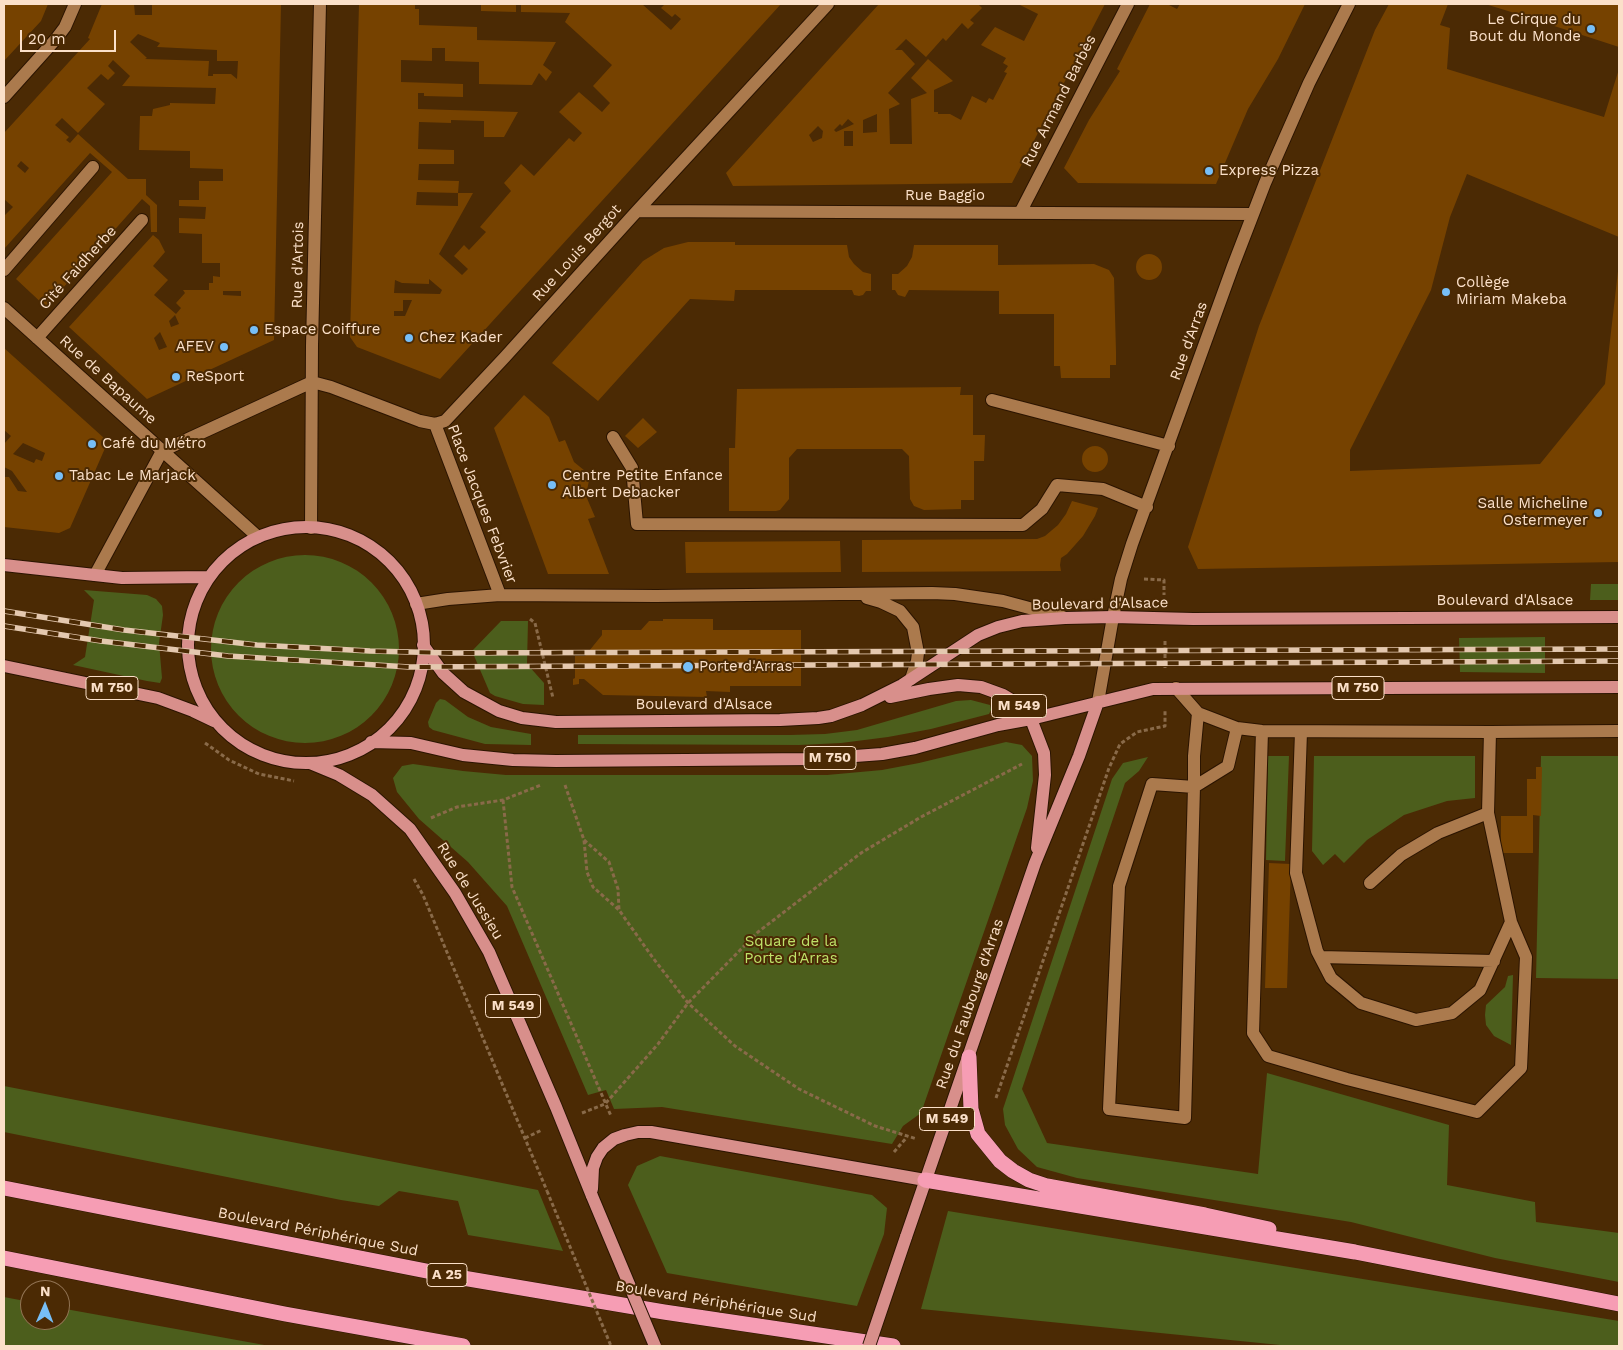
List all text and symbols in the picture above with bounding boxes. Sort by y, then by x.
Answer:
place label: Le Cirque du Bout du Monde [1469,11,1581,46]
scale bar [22,20,119,52]
marker: Le Cirque du Bout du Monde [1585,23,1597,35]
text: 20 m [28,30,66,48]
street label: Rue Armand Barbès [1018,32,1100,170]
place label: Express Pizza [1219,162,1319,180]
marker: Express Pizza [1203,165,1215,177]
street label: Rue Baggio [905,187,985,205]
street label: Rue Louis Bergot [529,201,625,305]
street label: Rue d'Artois [288,221,308,309]
street label: Cité Faidherbe [36,222,120,314]
place label: Collège Miriam Makeba [1456,274,1567,309]
marker: Collège Miriam Makeba [1440,286,1452,298]
street label: Rue d'Arras [1166,299,1212,383]
place label: Espace Coiffure [264,321,380,339]
marker: Espace Coiffure [248,324,260,336]
place label: Chez Kader [419,329,503,347]
street label: Rue de Bapaume [56,332,160,428]
marker: Chez Kader [403,332,415,344]
place label: AFEV [176,338,214,356]
marker: AFEV [218,341,230,353]
place label: ReSport [186,368,244,386]
marker: ReSport [170,371,182,383]
street label: Place Jacques Febvrier [443,422,521,586]
place label: Café du Métro [102,435,206,453]
marker: Café du Métro [86,438,98,450]
place label: Tabac Le Marjack [69,467,196,485]
place label: Centre Petite Enfance Albert Debacker [562,467,723,502]
marker: Tabac Le Marjack [53,470,65,482]
marker: Centre Petite Enfance Albert Debacker [546,479,558,491]
place label: Salle Micheline Ostermeyer [1477,495,1588,530]
marker: Salle Micheline Ostermeyer [1592,507,1604,519]
street label: Boulevard d'Alsace [1437,592,1573,610]
street label: Boulevard d'Alsace [1031,594,1169,614]
place label: Porte d'Arras [699,658,792,676]
marker: Porte d'Arras [681,660,695,674]
road number: M 750 [86,676,138,700]
road number: M 750 [1332,676,1384,700]
road number: M 549 [992,694,1046,718]
street label: Boulevard d'Alsace [636,696,772,714]
road number: M 750 [804,746,856,770]
street label: Rue de Jussieu [433,839,507,943]
street label: Rue du Faubourg d'Arras [932,916,1008,1092]
park label: Square de la Porte d'Arras [744,933,838,968]
road number: M 549 [486,994,540,1018]
road number: M 549 [920,1108,974,1130]
street label: Boulevard Périphérique Sud [216,1204,420,1260]
road number: A 25 [427,1264,467,1286]
street label: Boulevard Périphérique Sud [614,1277,818,1327]
north arrow [20,1280,70,1330]
text: N [40,1283,51,1299]

